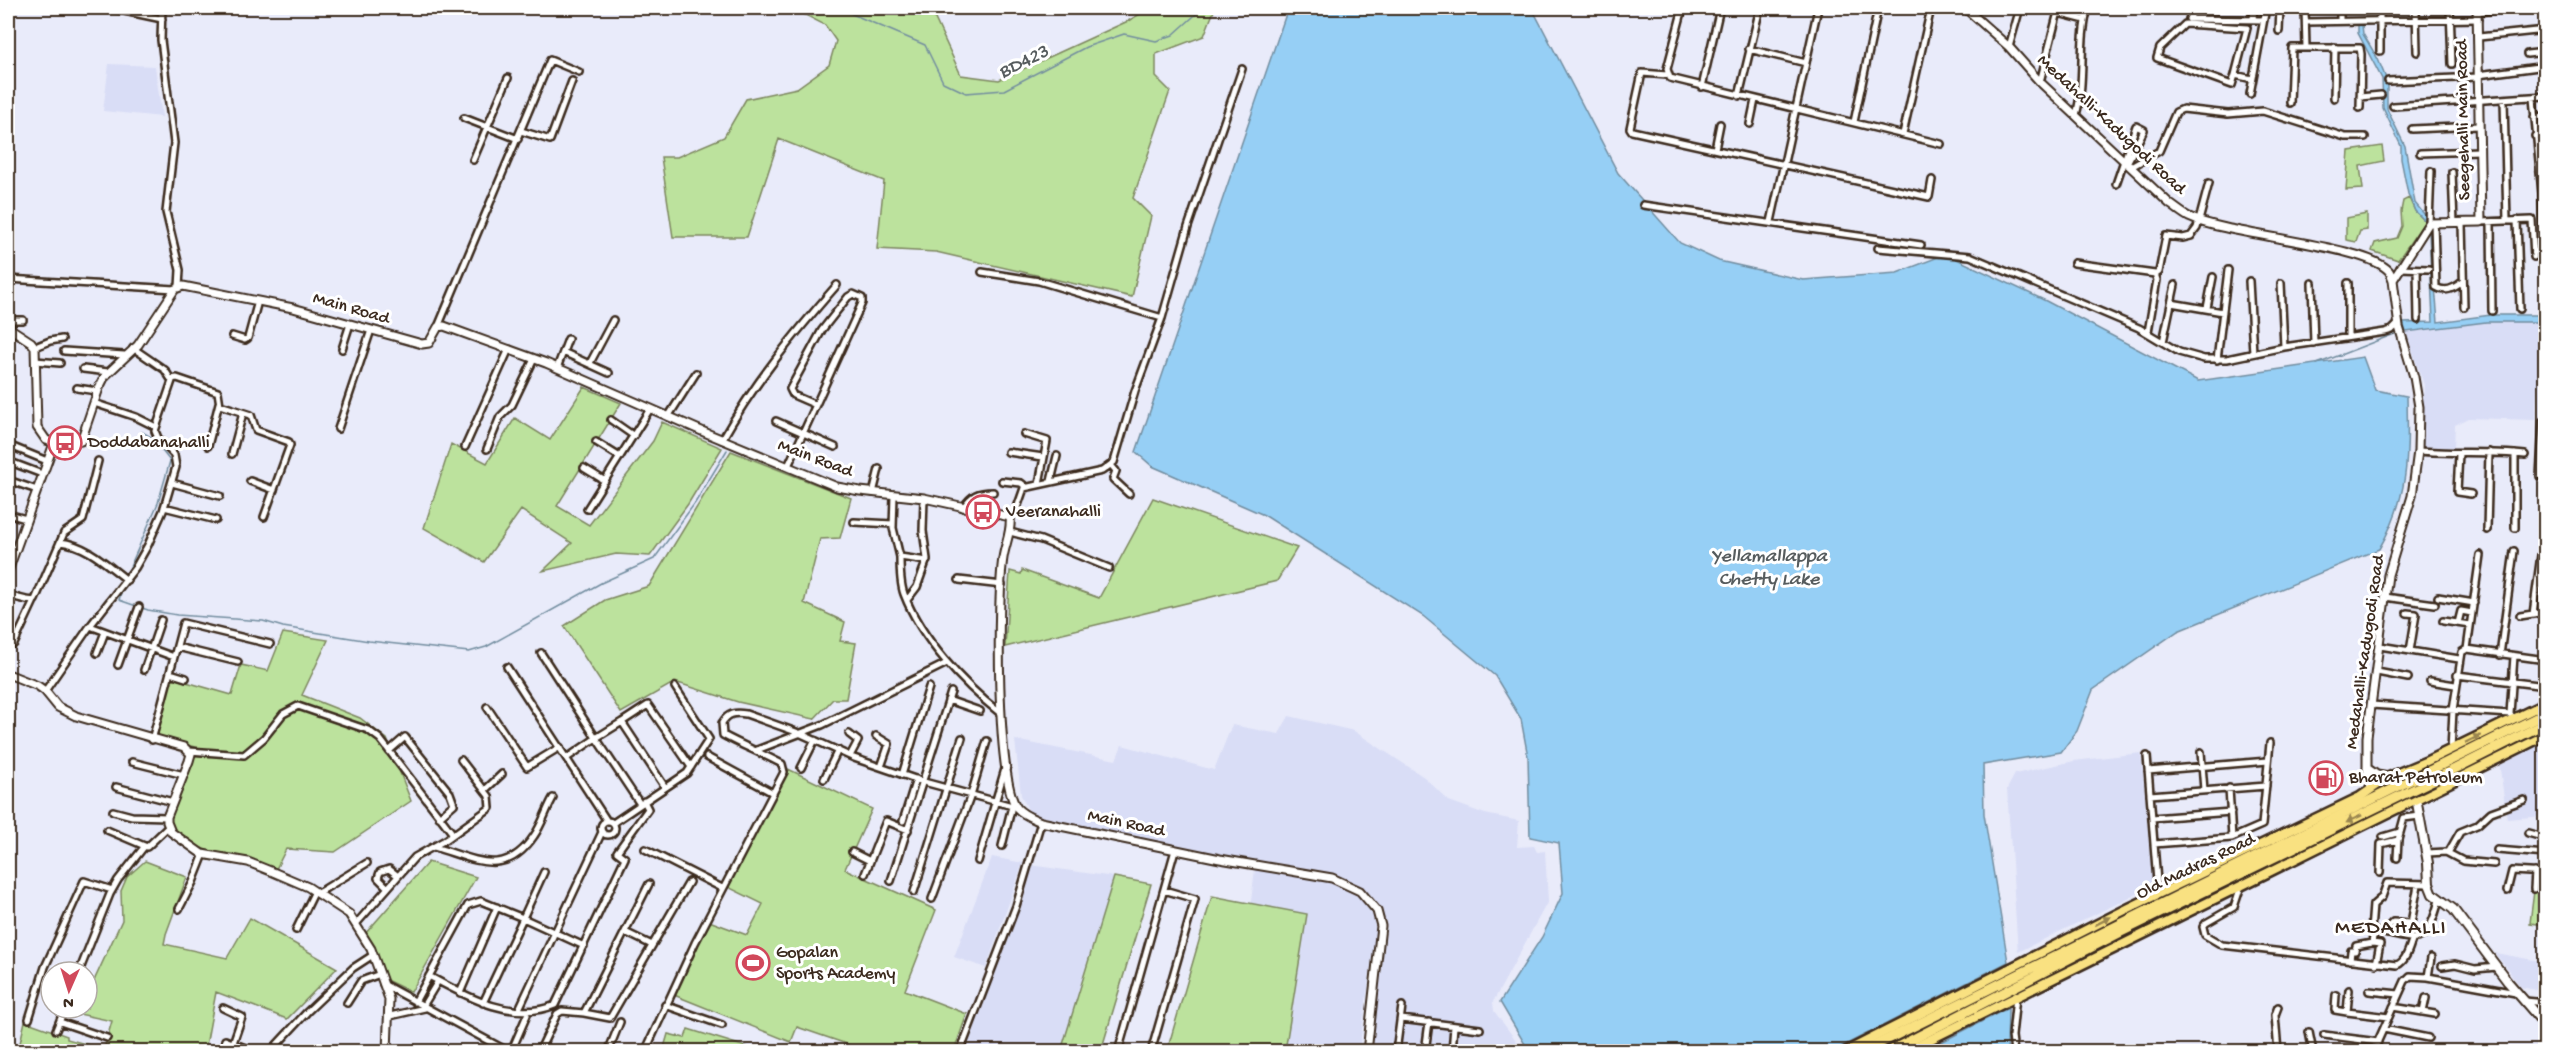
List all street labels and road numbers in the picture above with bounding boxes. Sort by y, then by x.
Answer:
street label: Seegehalli Main Road [2452,38,2476,201]
street label: Medahalli-Kadugodi Road [2032,50,2191,200]
street label: Main Road [310,288,393,330]
street label: Main Road [775,435,857,483]
street label: Medahalli-Kadugodi Road [2342,552,2390,750]
street label: Main Road [1085,806,1168,843]
street label: Old Madras Road [2133,829,2260,905]

